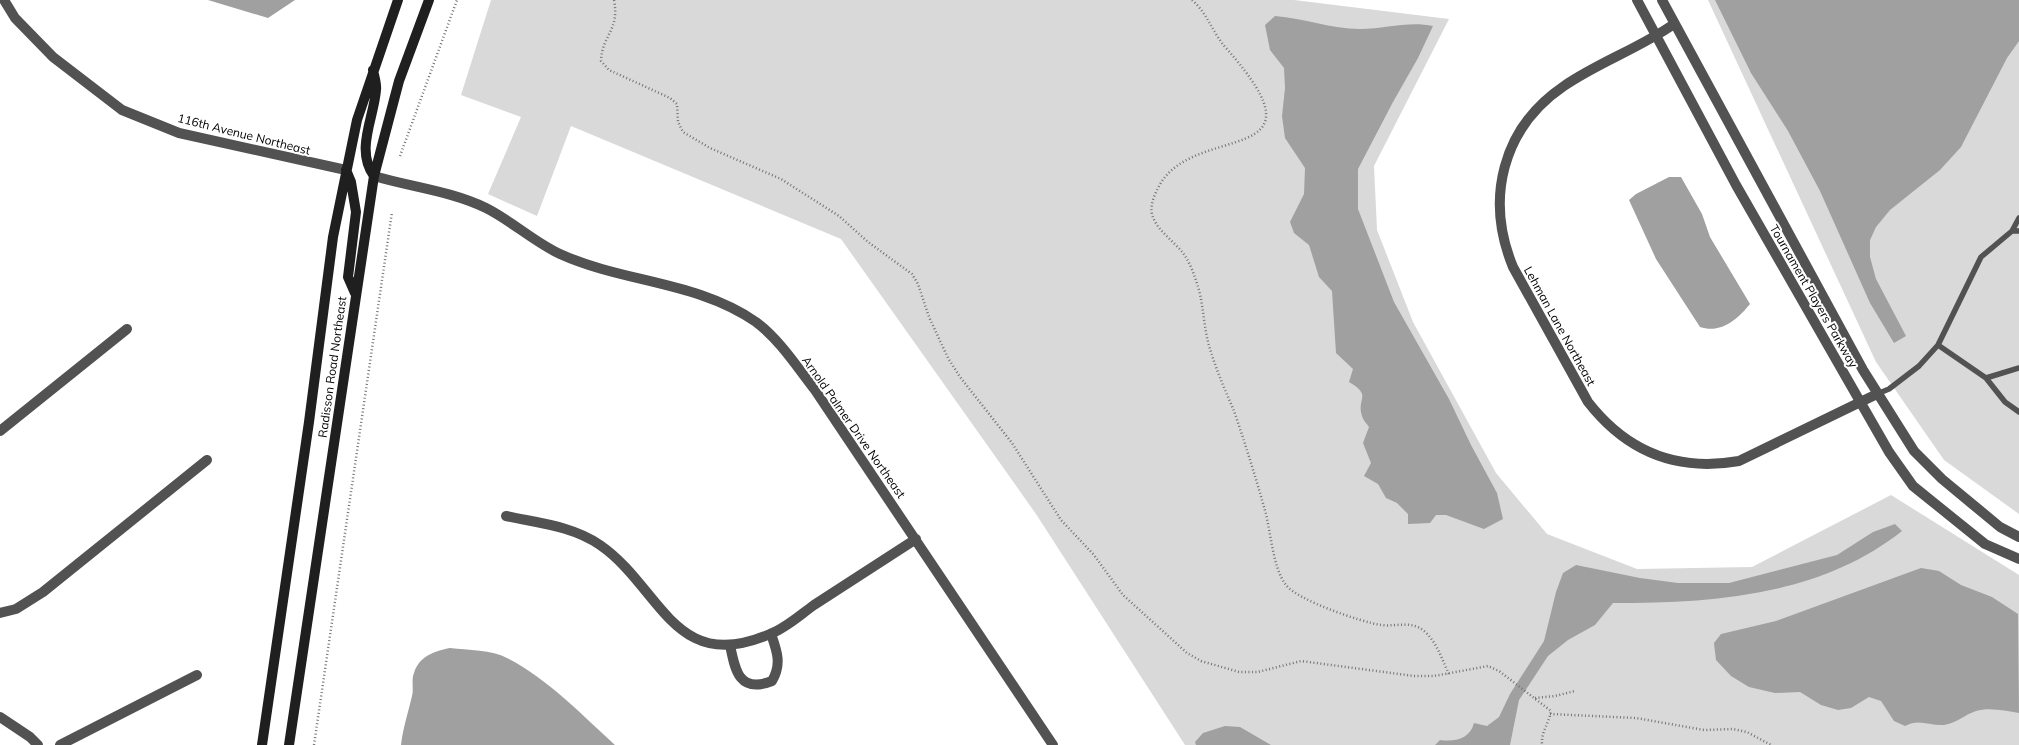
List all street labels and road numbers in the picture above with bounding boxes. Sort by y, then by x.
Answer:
street label: 116th Avenue Northeast [176,110,312,158]
street label: Tournament Players Parkway [1767,222,1862,371]
street label: Lehman Lane Northeast [1521,264,1599,388]
street label: Radisson Road Northeast [315,295,349,439]
street label: Arnold Palmer Drive Northeast [799,353,909,501]

